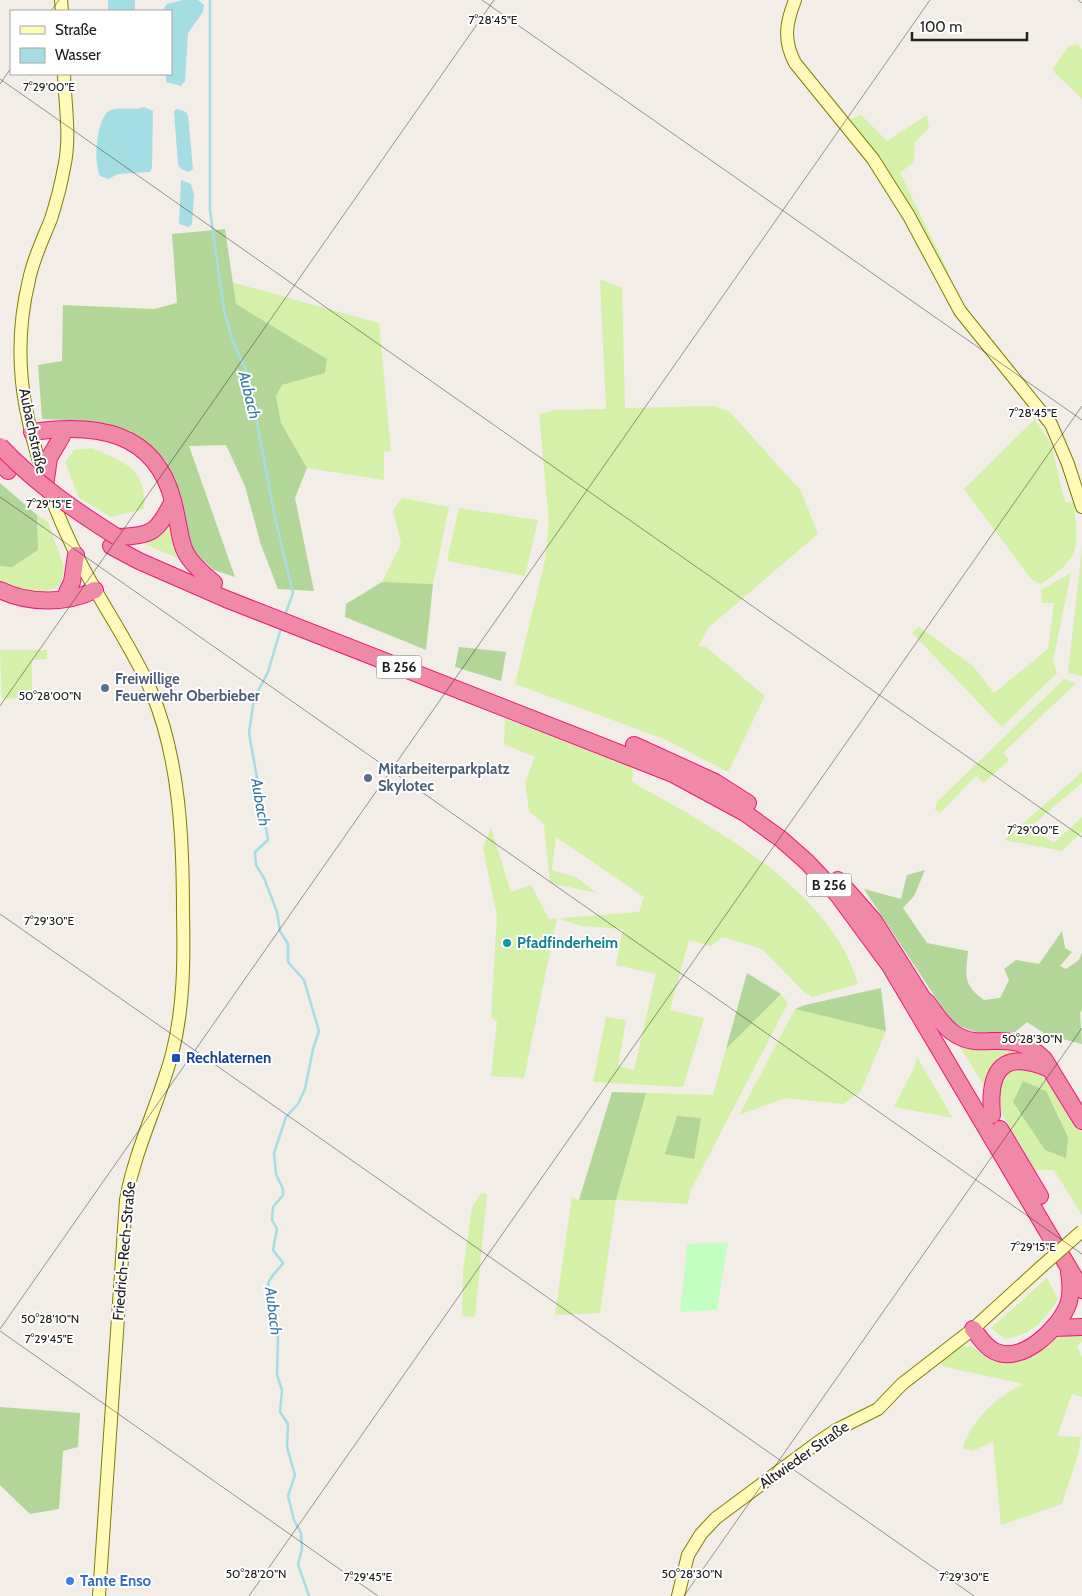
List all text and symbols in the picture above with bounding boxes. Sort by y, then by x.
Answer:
legend [10,10,172,75]
scale bar [912,10,1027,42]
text: 7°28'45"E [469,12,518,27]
text: 100 m [920,18,962,36]
text: Straße [55,21,97,39]
text: Wasser [55,46,101,64]
text: 7°29'00"E [23,79,75,94]
water label: Aubach [234,368,265,421]
street label: Aubachstraße [15,387,51,476]
text: 7°28'45"E [1009,405,1058,420]
text: 7°29'15"E [26,496,72,511]
road number: B 256 [376,656,422,679]
place label: Freiwillige Feuerwehr Oberbieber [115,670,260,705]
marker: Freiwillige Feuerwehr Oberbieber [99,682,111,694]
text: 50°28'00"N [18,688,82,703]
place label: Mitarbeiterparkplatz Skylotec [378,760,510,795]
marker: Mitarbeiterparkplatz Skylotec [362,772,374,784]
water label: Aubach [247,776,274,828]
text: 7°29'00"E [1007,822,1059,837]
road number: B 256 [806,874,852,896]
text: 7°29'30"E [24,913,74,928]
place label: Pfadfinderheim [517,934,618,952]
marker: Pfadfinderheim [501,937,513,949]
text: 50°28'30"N [1001,1031,1063,1046]
place label: Rechlaternen [186,1049,271,1067]
marker: Rechlaternen [170,1052,182,1064]
street label: Friedrich-Rech-Straße [109,1180,139,1321]
text: 7°29'15"E [1010,1239,1056,1254]
water label: Aubach [261,1285,286,1336]
text: 50°28'10"N [21,1311,79,1326]
text: 7°29'45"E [25,1331,74,1346]
street label: Altwieder Straße [756,1417,853,1493]
text: 50°28'20"N [226,1566,286,1581]
text: 50°28'30"N [661,1566,723,1581]
text: 7°29'45"E [344,1569,393,1584]
text: 7°29'30"E [939,1569,989,1584]
place label: Tante Enso [80,1572,152,1590]
marker: Tante Enso [64,1575,76,1587]

